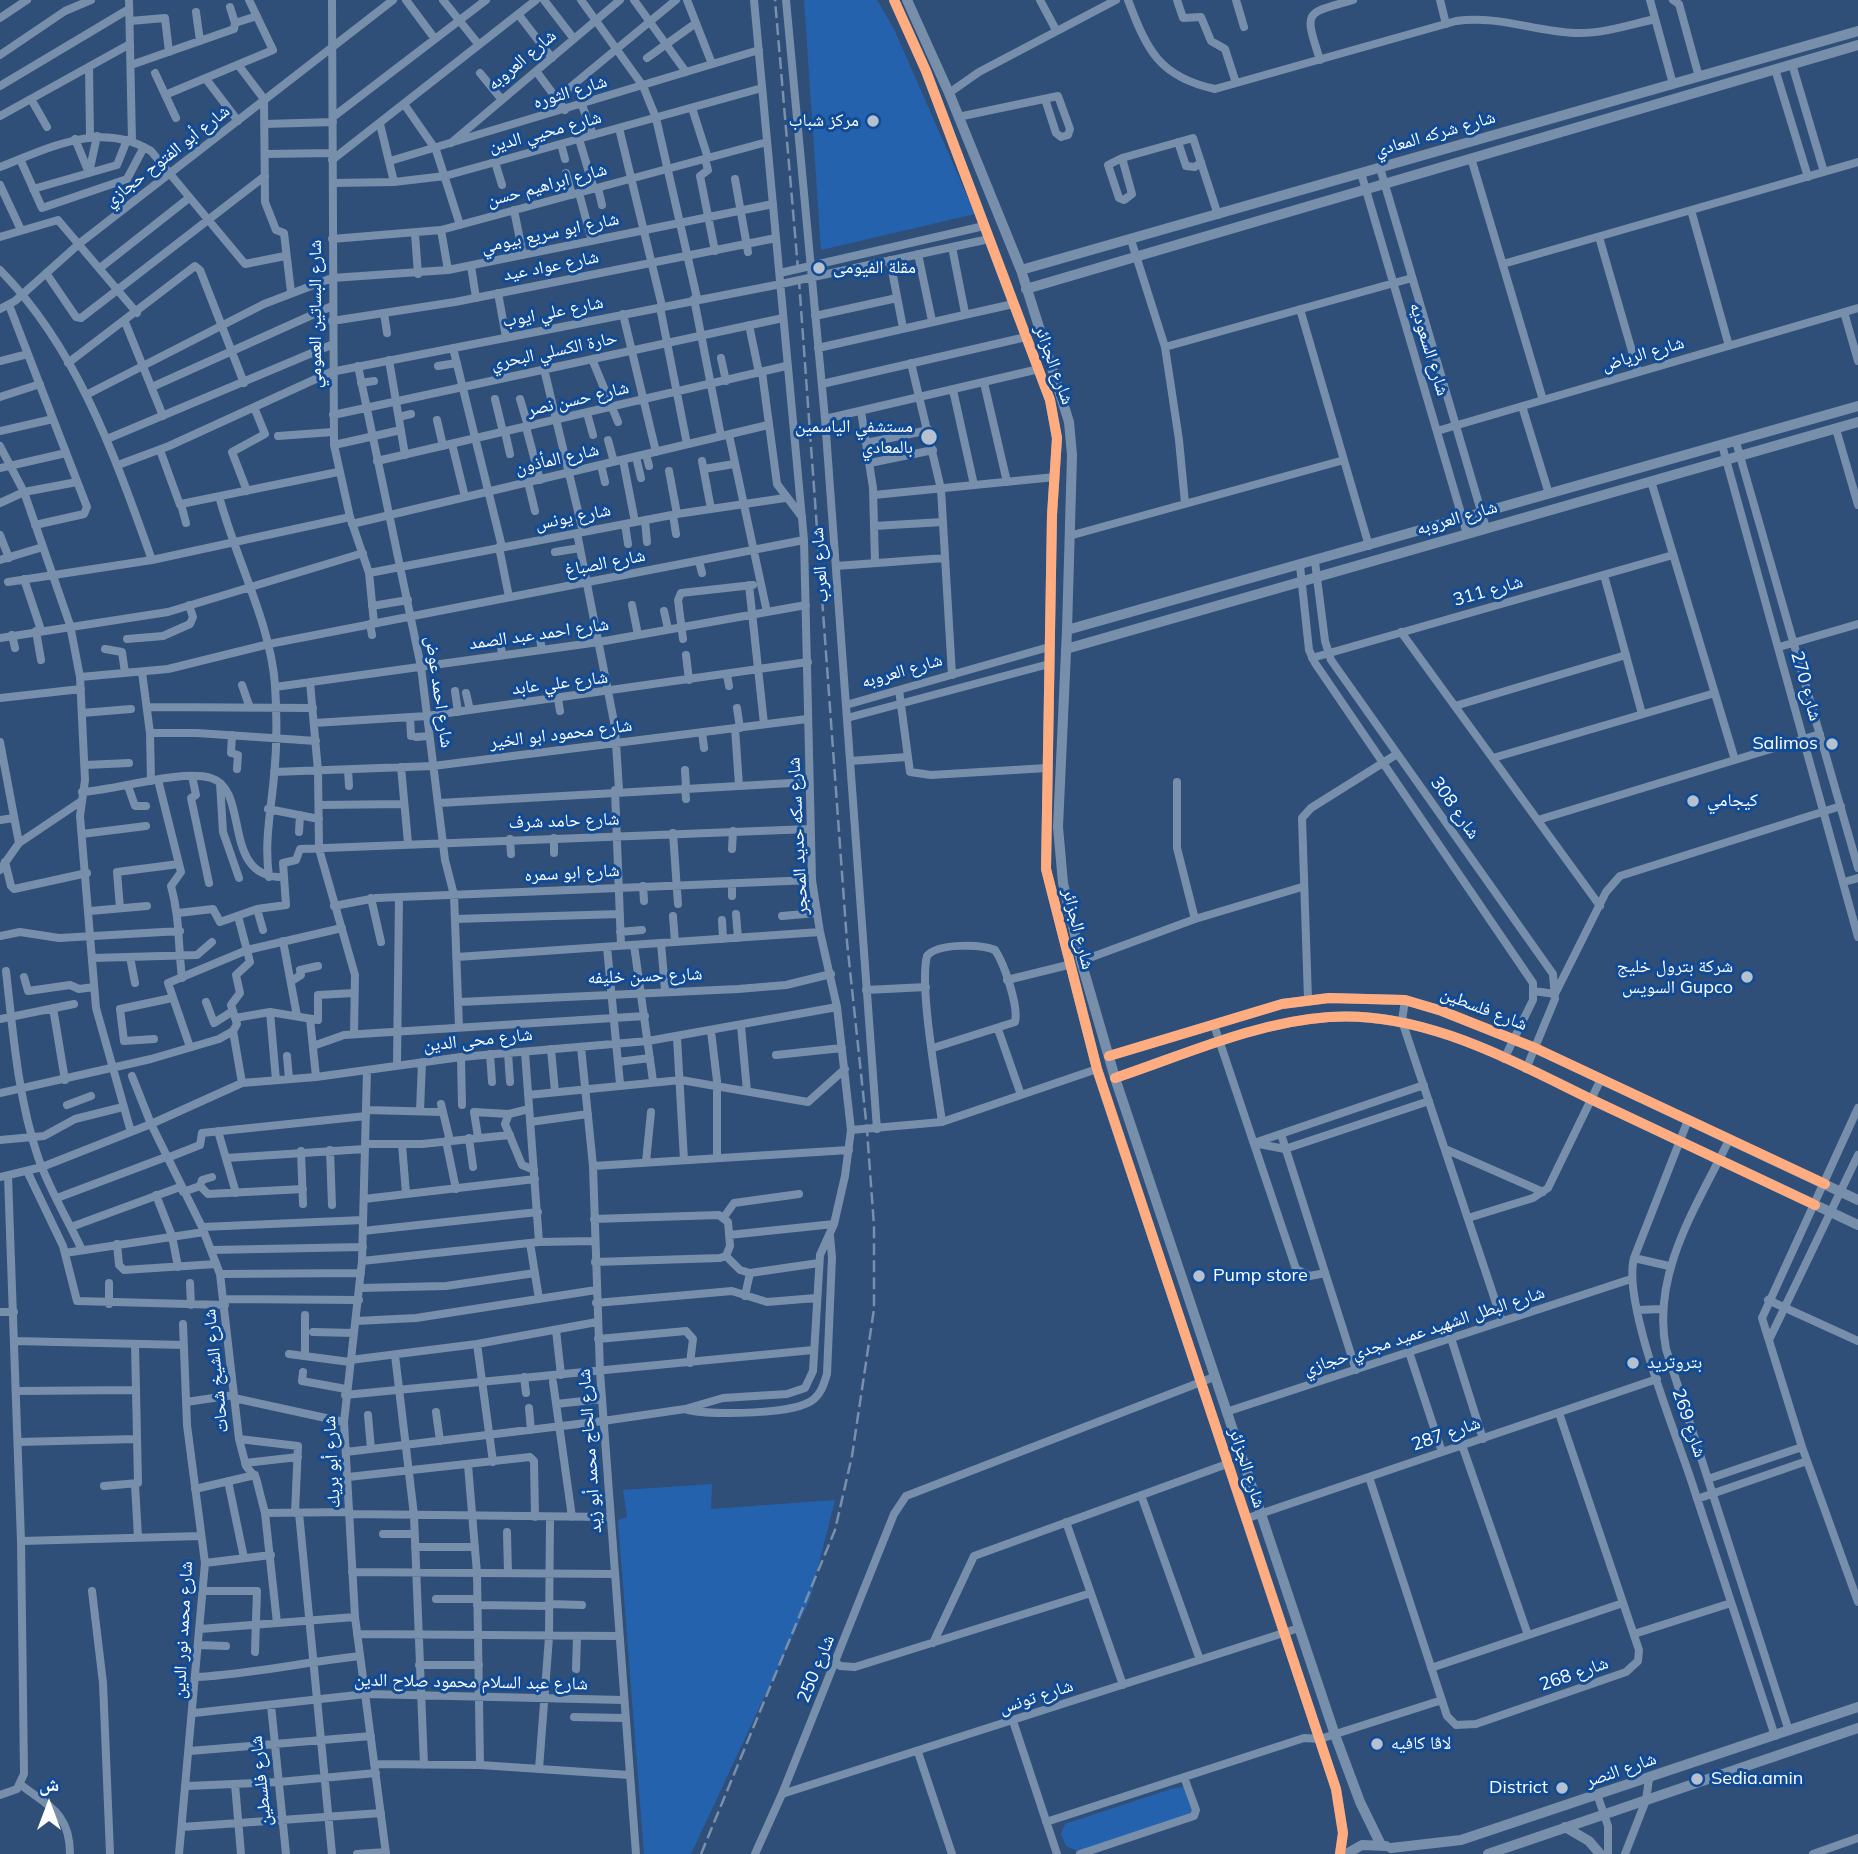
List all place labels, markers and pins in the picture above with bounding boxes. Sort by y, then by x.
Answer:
place label: مركز شباب [789,110,859,132]
marker: مركز شباب [865,113,881,129]
place label: مقلة الفيومى [833,257,916,279]
marker: مقلة الفيومى [811,260,827,276]
place label: مستشفي الياسمين بالمعادي [795,416,913,458]
marker: مستشفي الياسمين بالمعادي [919,427,939,447]
place label: Salimos [1752,733,1818,755]
marker: Salimos [1824,736,1840,752]
place label: كيجامي [1707,790,1758,812]
marker: كيجامي [1685,793,1701,809]
place label: شركة بترول خليج السويس Gupco [1617,956,1733,998]
marker: شركة بترول خليج السويس Gupco [1739,969,1755,985]
place label: Pump store [1213,1265,1308,1287]
marker: Pump store [1191,1268,1207,1284]
place label: بتروتريد [1647,1352,1702,1374]
marker: بتروتريد [1625,1355,1641,1371]
place label: لاڤا كافيه [1391,1733,1451,1755]
marker: لاڤا كافيه [1369,1736,1385,1752]
place label: Sedia.amin [1711,1768,1803,1790]
marker: Sedia.amin [1689,1771,1705,1787]
place label: District [1489,1777,1548,1799]
marker: District [1554,1780,1570,1796]

